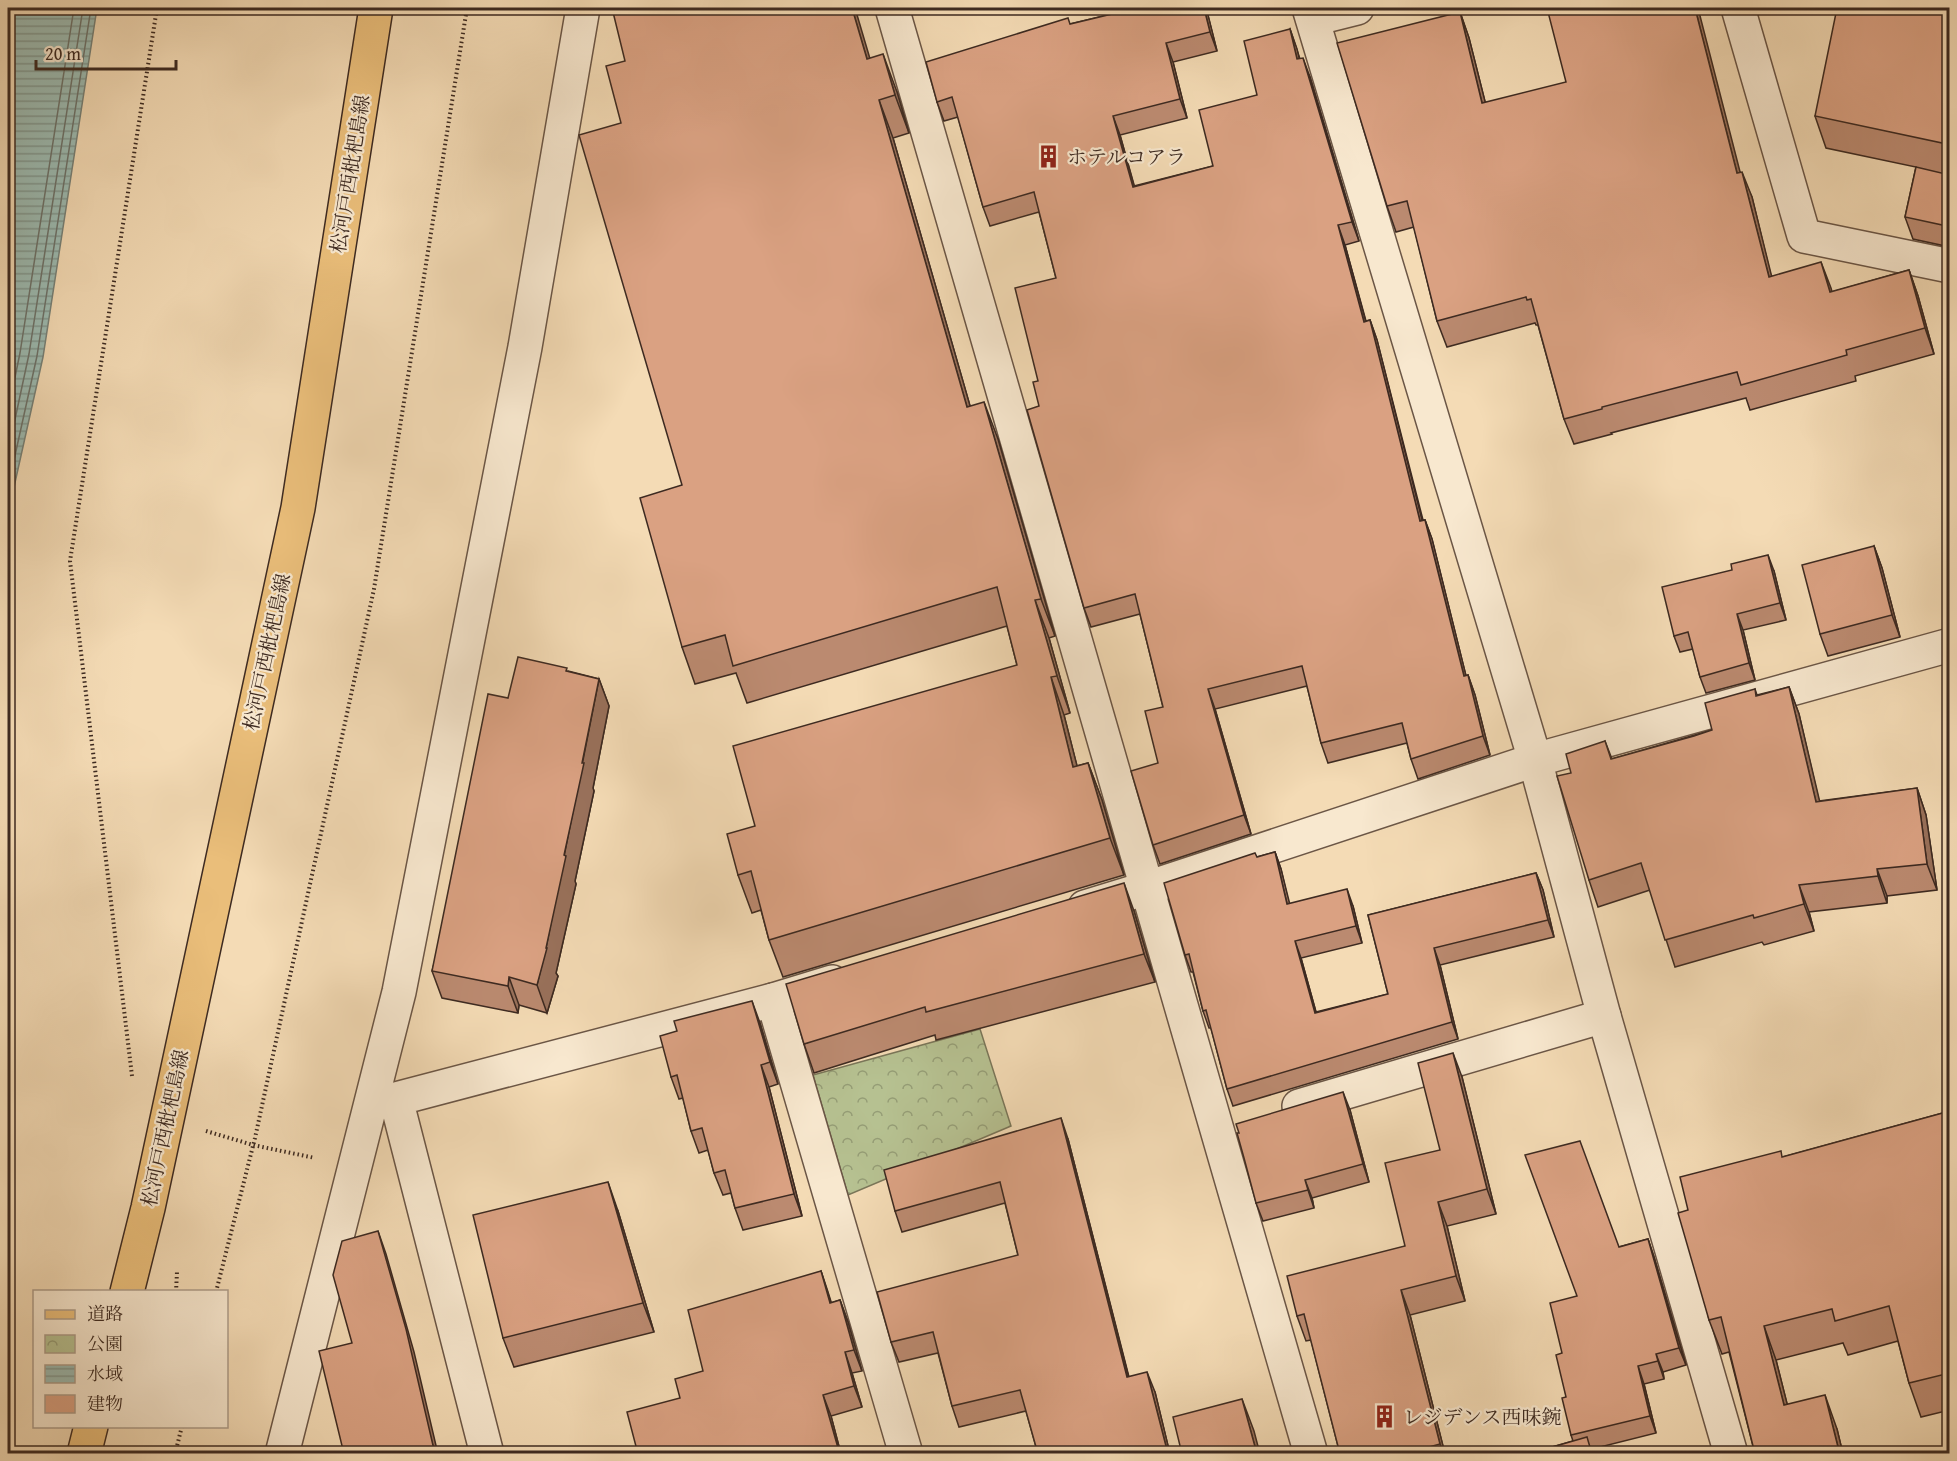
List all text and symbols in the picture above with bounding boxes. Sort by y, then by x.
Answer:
scale bar [36,33,176,71]
text: 20 m [45,40,81,67]
street label: 松河戸西枇杷島線 [323,93,376,255]
place label: ホテルコアラ [1067,142,1186,171]
building icon: ホテルコアラ [1036,144,1062,170]
street label: 松河戸西枇杷島線 [236,571,297,733]
street label: 松河戸西枇杷島線 [134,1047,195,1209]
legend [33,1290,228,1428]
text: 道路 [87,1300,123,1327]
text: 公園 [87,1330,123,1357]
text: 水域 [87,1360,123,1387]
text: 建物 [87,1390,123,1417]
place label: レジデンス西味鋺 [1403,1402,1562,1431]
building icon: レジデンス西味鋺 [1372,1404,1398,1430]

